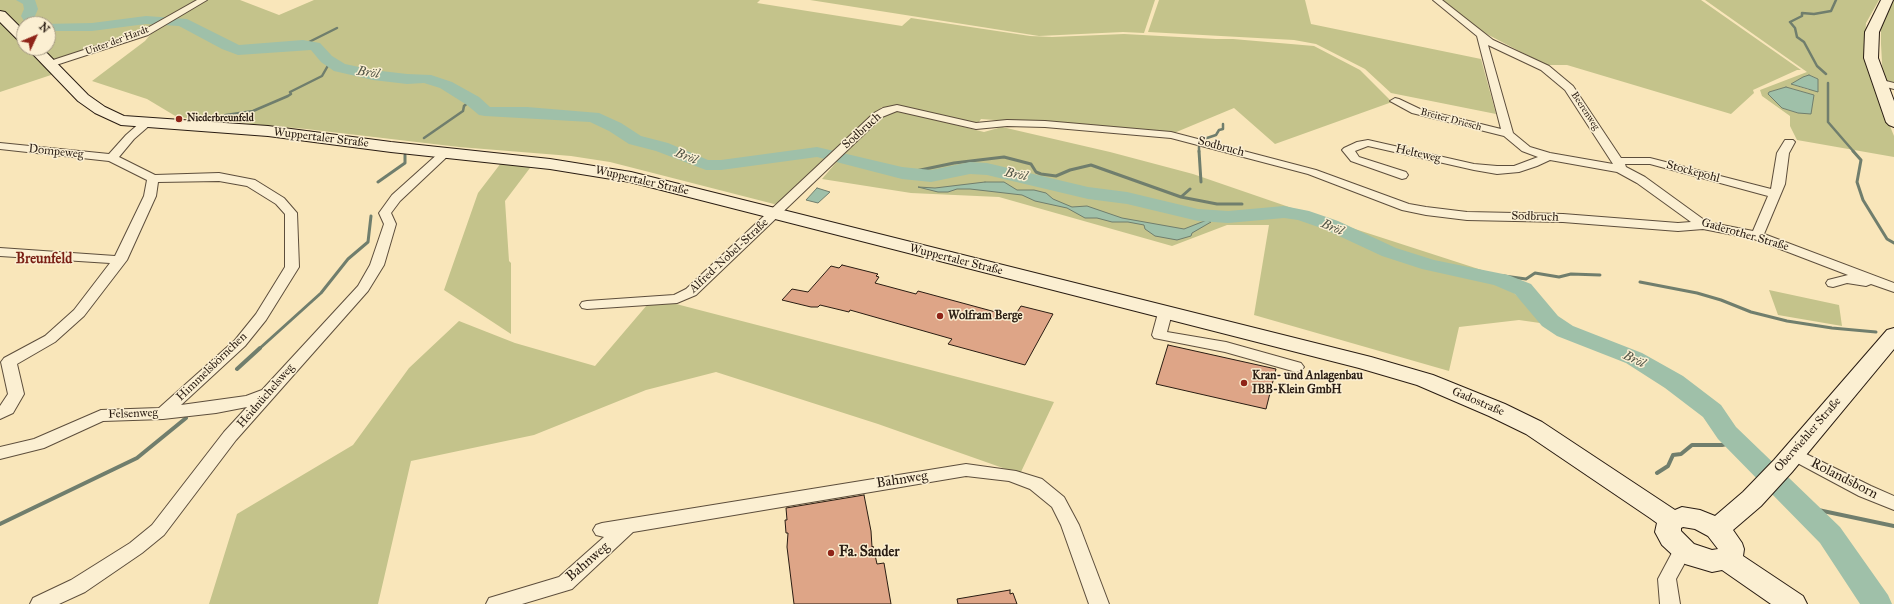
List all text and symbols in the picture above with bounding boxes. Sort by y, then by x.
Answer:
north arrow [16,16,56,56]
text: N [36,20,52,36]
street label: Unter der Hardt [84,24,150,58]
water label: Bröl [356,64,380,82]
street label: Beerenweg [1568,90,1602,132]
street label: Breiter Driesch [1419,106,1483,134]
street label: Sodbruch [840,110,884,152]
place label: Niederbreunfeld [187,113,254,125]
marker: Niederbreunfeld [174,114,184,124]
street label: Wuppertaler Straße [273,125,369,151]
street label: Sodbruch [1196,134,1246,160]
street label: Dompeweg [28,142,84,162]
street label: Helteweg [1394,142,1442,166]
water label: Bröl [673,146,699,168]
street label: Stockepohl [1665,158,1721,186]
street label: Wuppertaler Straße [594,163,690,199]
water label: Bröl [1003,165,1029,185]
street label: Sodbruch [1511,209,1559,225]
street label: Alfred-Nobel-Straße [687,216,771,296]
water label: Bröl [1319,216,1345,240]
street label: Gaderother Straße [1700,216,1790,254]
street label: Wuppertaler Straße [908,241,1004,279]
district label: Breunfeld [16,252,72,268]
place label: Wolfram Berge [948,309,1023,323]
marker: Wolfram Berge [935,311,945,321]
street label: Himmelsbörnchen [174,330,250,404]
water label: Bröl [1620,348,1648,372]
street label: Heidnüchelsweg [234,361,298,431]
place label: Kran- und Anlagenbau IBB-Klein GmbH [1252,369,1363,397]
marker: Kran- und Anlagenbau IBB-Klein GmbH [1239,378,1249,388]
street label: Gadostraße [1450,385,1506,419]
street label: Oberwiehler Straße [1772,395,1844,475]
street label: Felsenweg [108,406,158,422]
street label: Rolandsborn [1808,455,1880,503]
street label: Bahnweg [875,468,929,492]
street label: Bahnweg [563,539,613,585]
place label: Fa. Sander [839,545,899,561]
marker: Fa. Sander [826,548,836,558]

